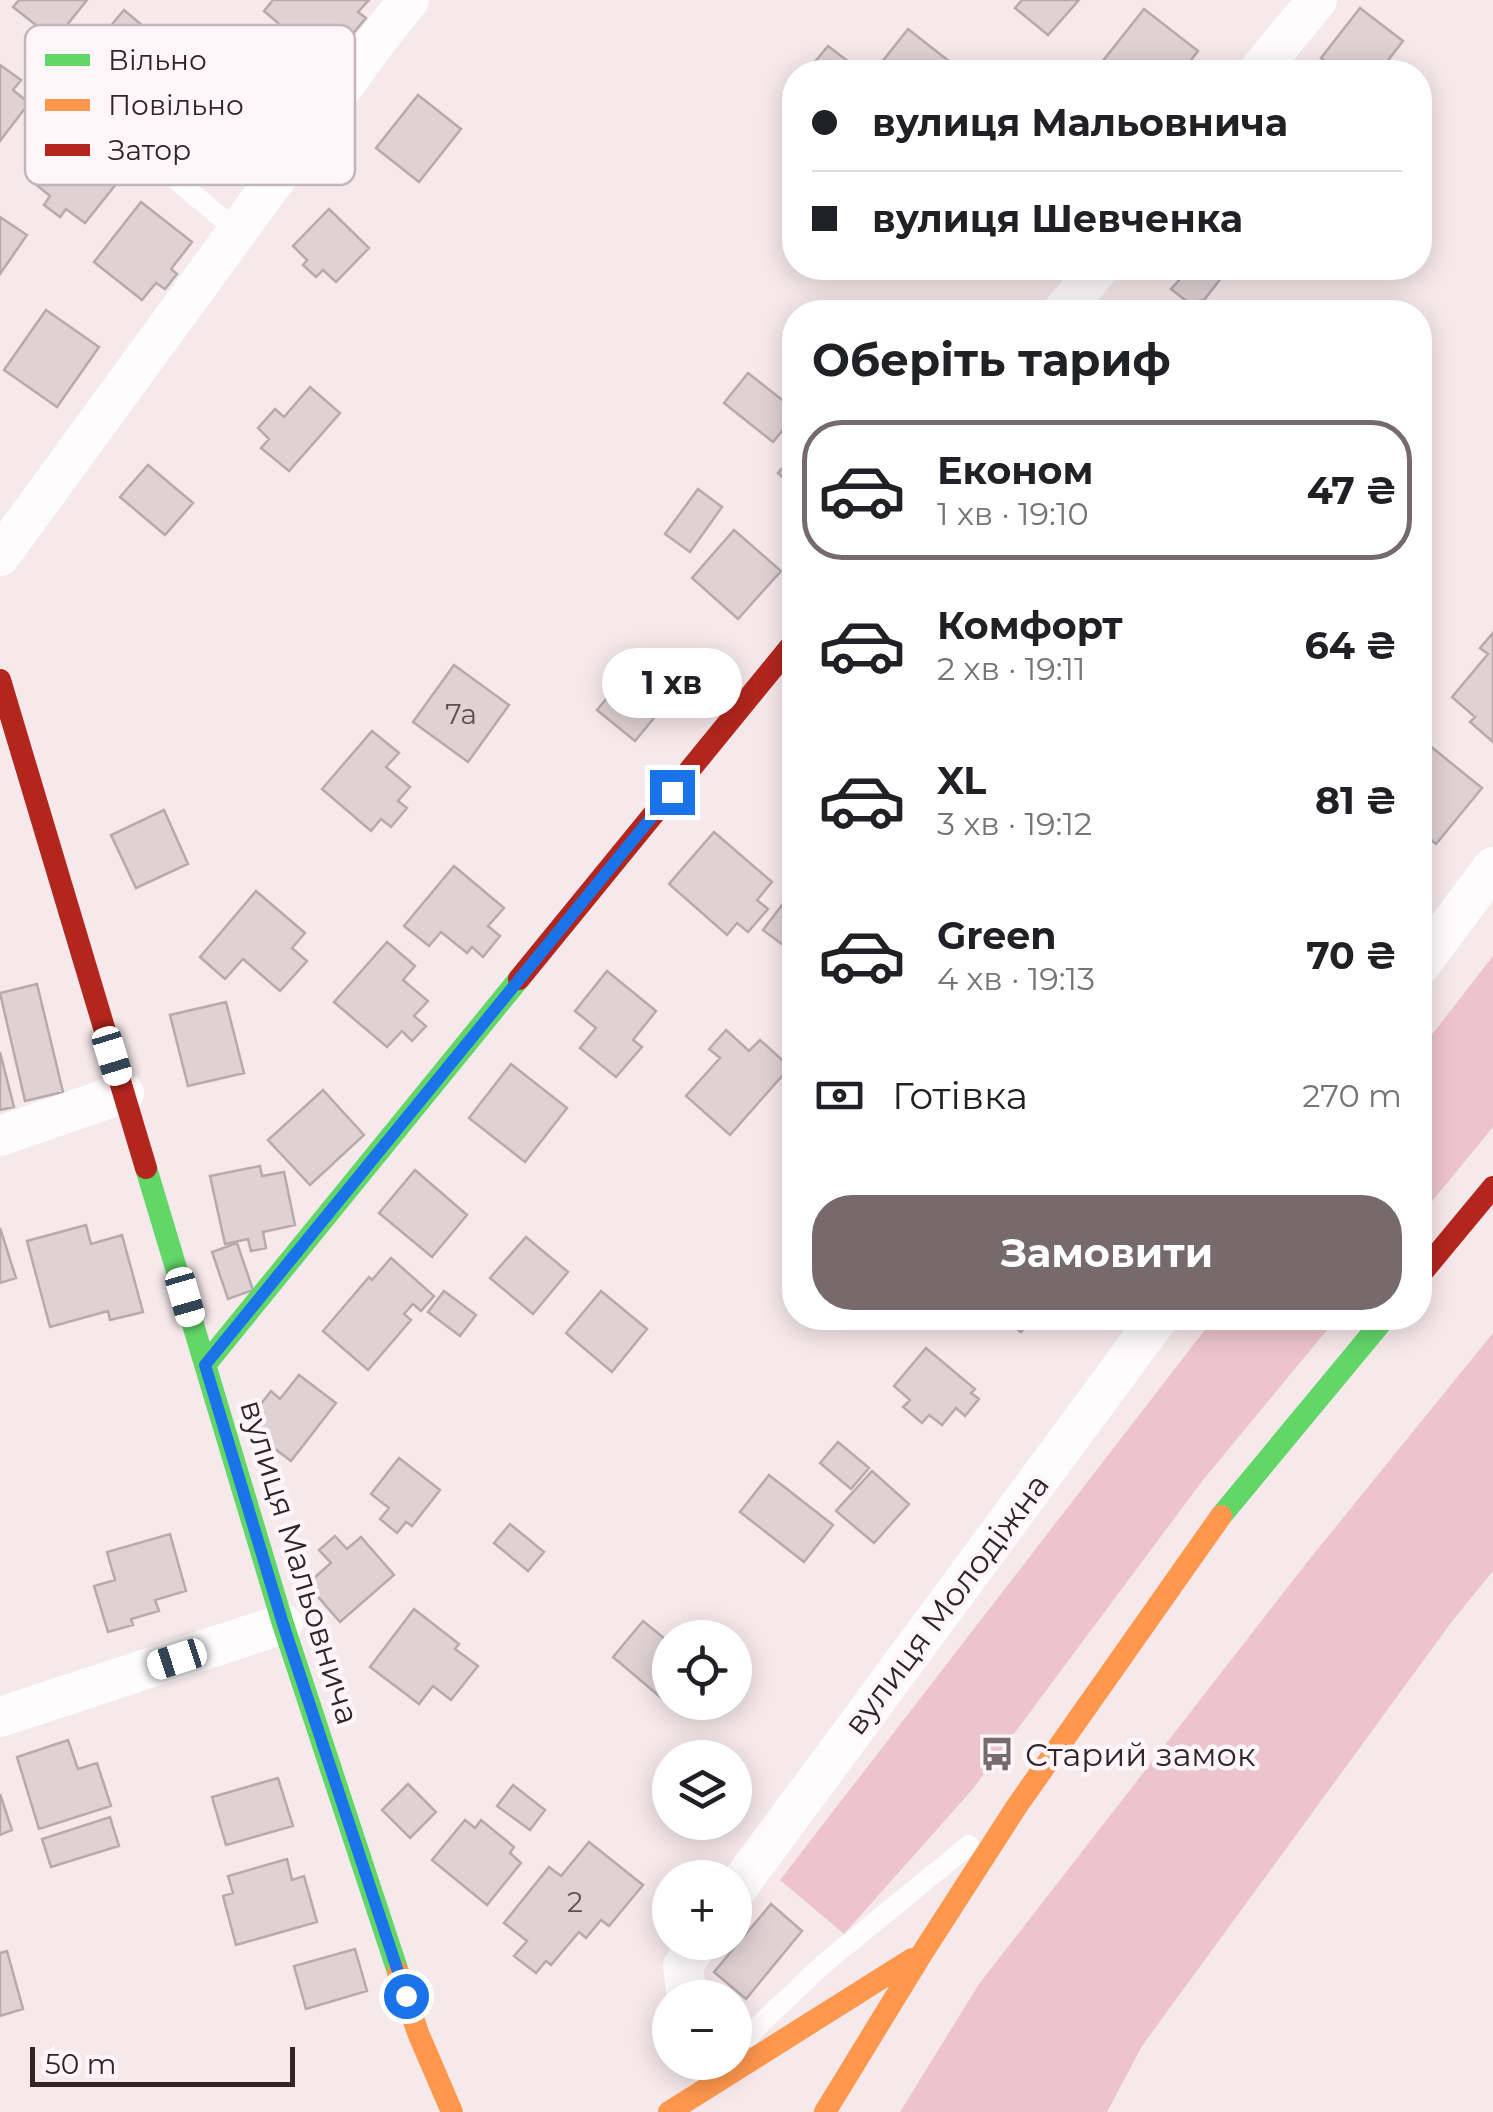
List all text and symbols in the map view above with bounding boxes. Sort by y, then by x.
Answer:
legend [25,25,355,185]
text: Вільно [108,43,207,77]
text: Повільно [108,88,244,122]
text: вулиця Мальовнича [872,99,1288,146]
text: Затор [108,133,191,167]
text: вулиця Шевченка [872,195,1243,242]
text: Оберіть тариф [812,332,1171,387]
icon: car [817,445,907,535]
text: Економ [937,447,1093,494]
text: 47 ₴ [1307,467,1397,514]
text: 1 хв · 19:10 [937,494,1089,533]
icon: car [817,600,907,690]
text: Комфорт [937,602,1123,649]
text: 64 ₴ [1304,622,1397,669]
callout: 1 хв [602,647,742,717]
text: 2 хв · 19:11 [937,649,1086,688]
text: 1 хв [642,663,702,702]
house number: 7а [445,697,477,731]
icon: car [817,755,907,845]
text: XL [937,757,986,804]
route end [650,770,695,815]
text: 81 ₴ [1315,777,1397,824]
text: 3 хв · 19:12 [937,804,1092,843]
icon: car [817,910,907,1000]
text: Green [937,912,1057,959]
text: 70 ₴ [1306,932,1397,979]
text: 4 хв · 19:13 [937,959,1095,998]
car [89,1023,135,1089]
icon: cash [812,1068,867,1123]
text: Готівка [892,1072,1028,1119]
text: 270 m [1302,1076,1402,1115]
button: Замовити [812,1195,1402,1310]
car [162,1264,208,1330]
street label: вулиця Мальовнича [232,1395,368,1729]
street label: вулиця Молодіжна [835,1466,1057,1742]
map controls [652,1620,752,2080]
button: locate [652,1620,752,1720]
car [144,1635,210,1683]
bus stop icon: Старий замок [978,1735,1016,1773]
place label: Старий замок [1025,1735,1256,1774]
button: layers [652,1740,752,1840]
button: + [652,1860,752,1960]
house number: 2 [567,1885,583,1919]
route start [384,1974,429,2019]
button: − [652,1980,752,2080]
scale bar [30,2042,295,2086]
text: 50 m [45,2047,116,2081]

